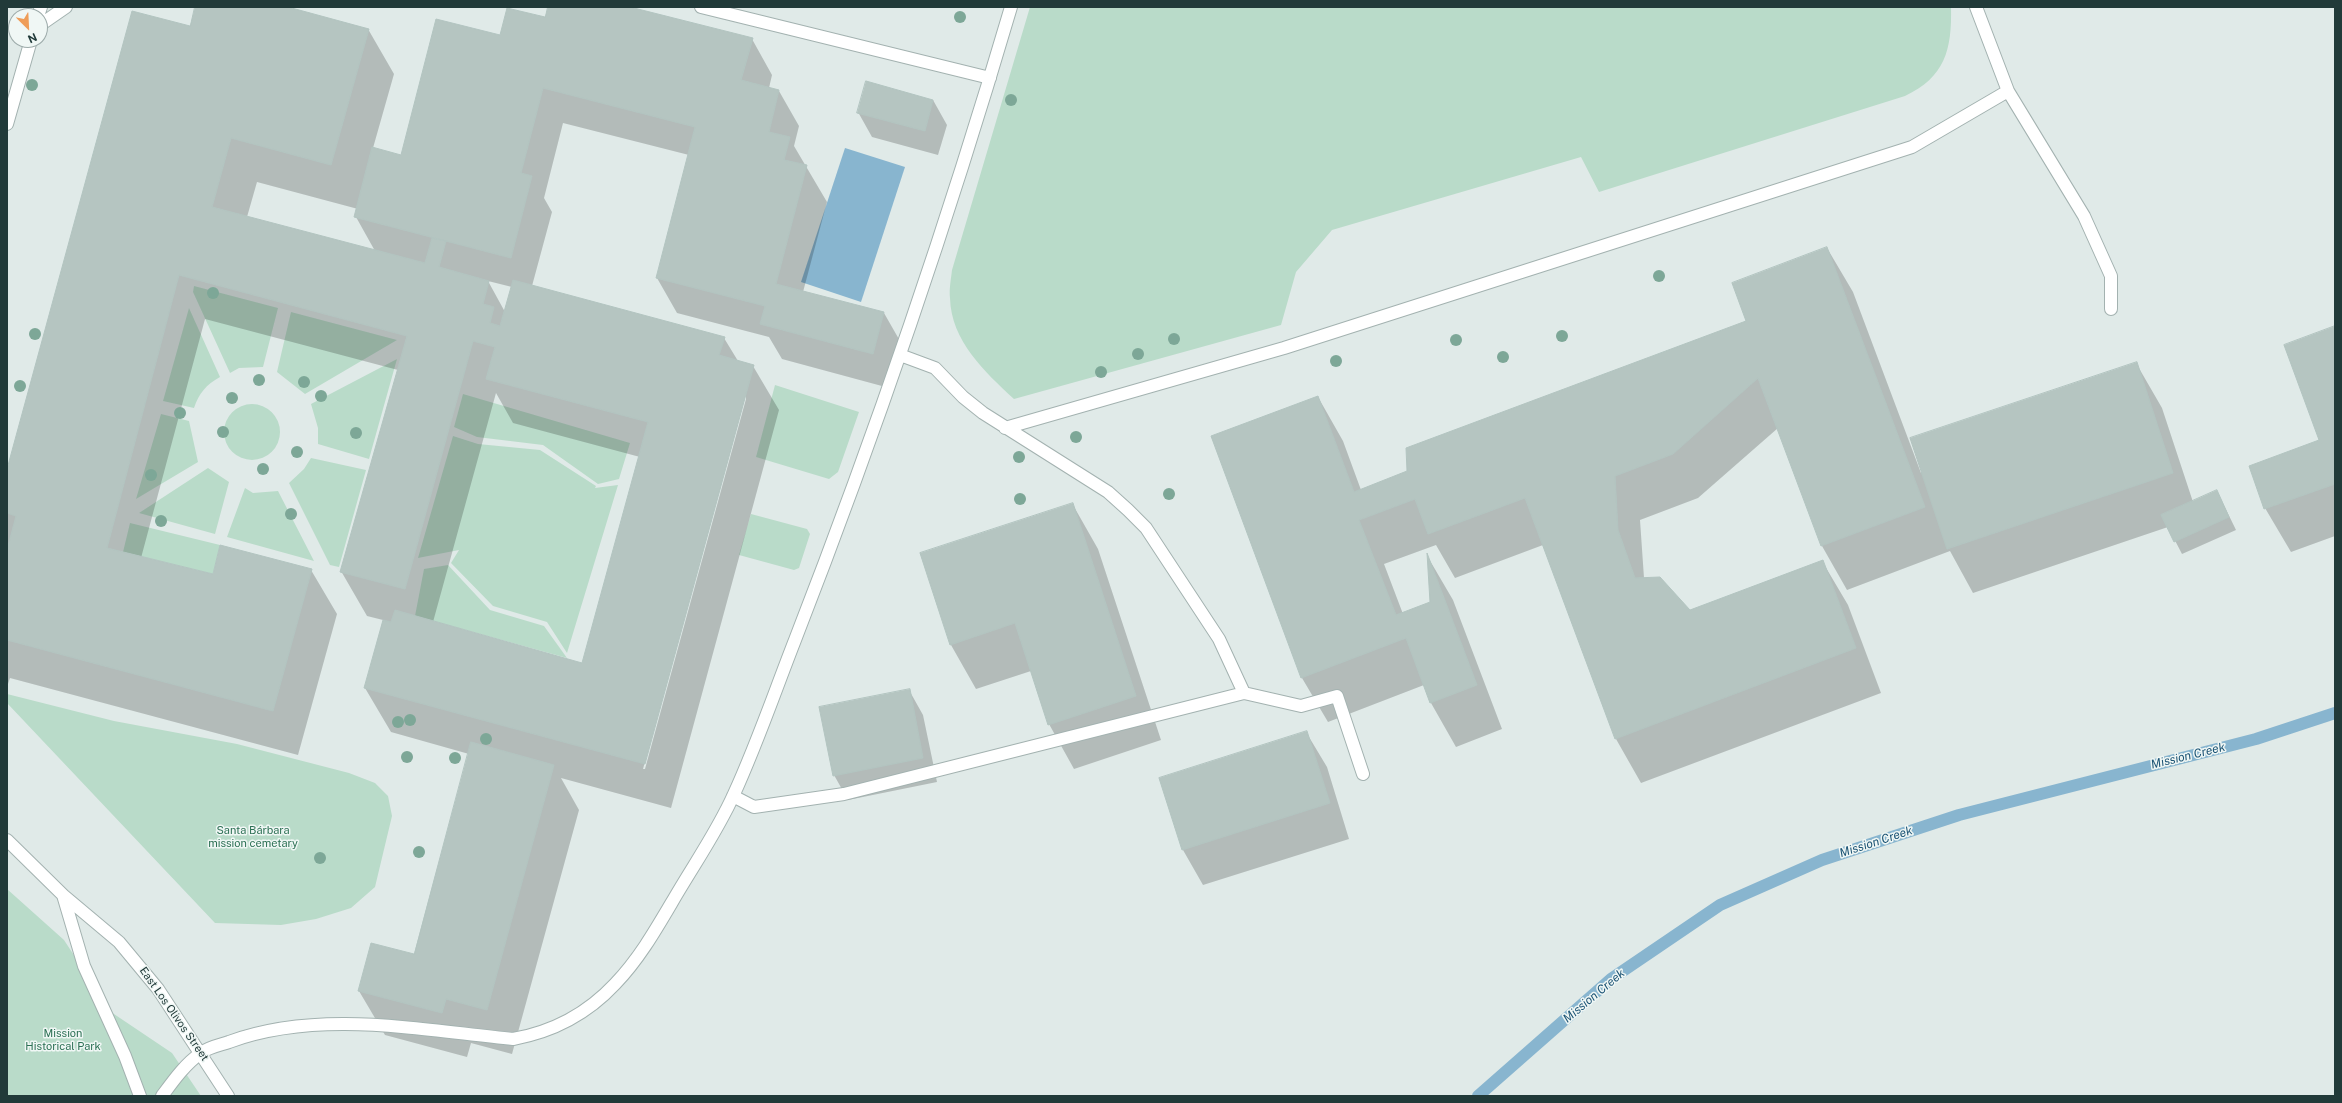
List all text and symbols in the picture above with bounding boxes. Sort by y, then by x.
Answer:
north arrow [8,8,48,48]
text: N [26,31,39,45]
water label: Mission Creek [2149,740,2227,772]
water label: Mission Creek [1838,823,1914,861]
park label: Santa Bárbara mission cemetary [208,824,298,850]
street label: East Los Olivos Street [137,964,211,1064]
water label: Mission Creek [1560,966,1628,1026]
park label: Mission Historical Park [25,1027,101,1053]

